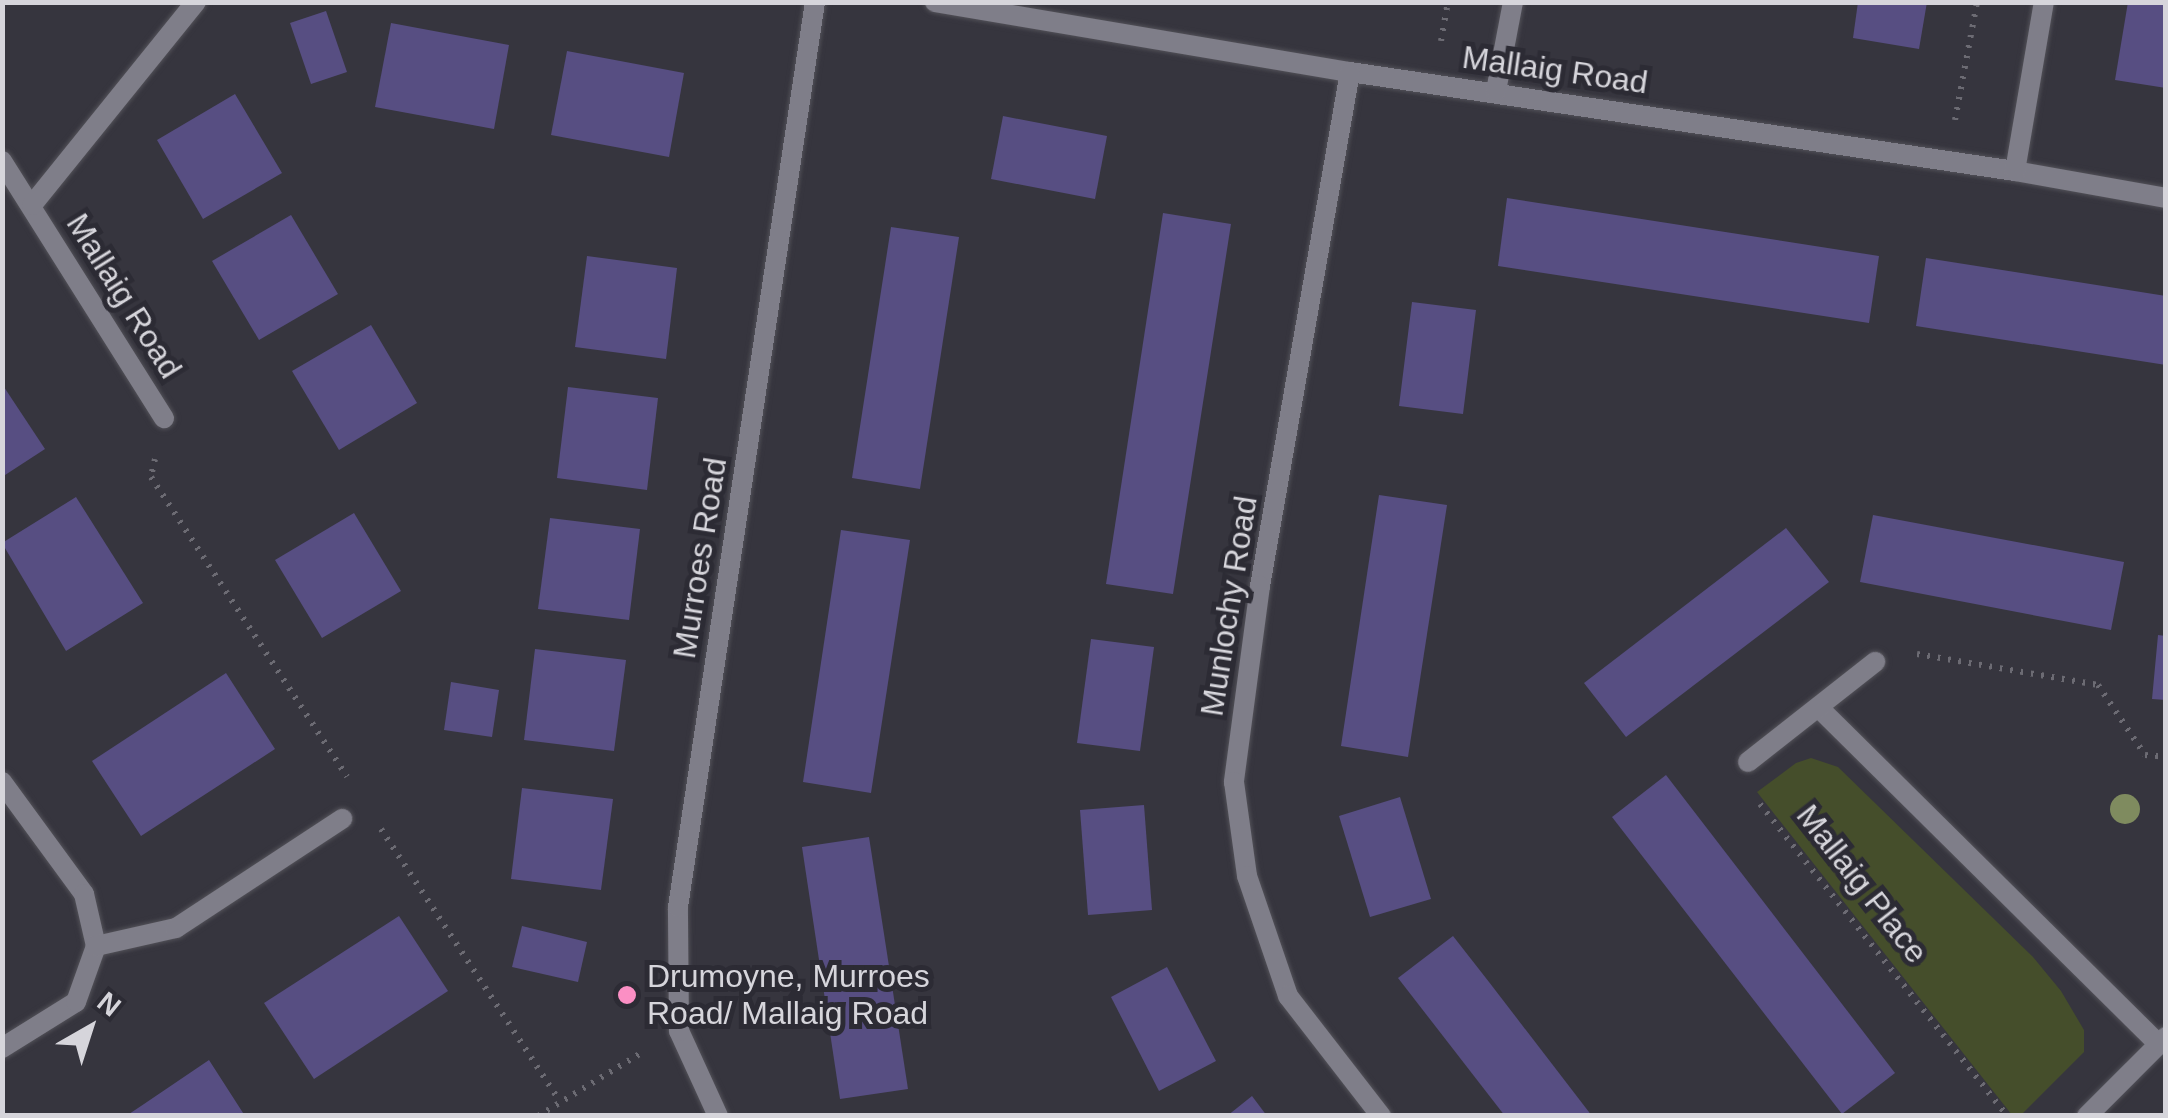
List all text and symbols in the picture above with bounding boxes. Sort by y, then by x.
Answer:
street label: Mallaig Road [1460,38,1650,102]
street label: Mallaig Road [58,207,190,385]
street label: Murroes Road [665,455,735,661]
street label: Munlochy Road [1193,493,1265,719]
street label: Mallaig Place [1788,797,1936,971]
place label: Drumoyne, Murroes Road/ Mallaig Road [647,958,930,1033]
north arrow [40,978,140,1078]
marker: Drumoyne, Murroes Road/ Mallaig Road [616,984,638,1006]
text: N [92,986,127,1023]

